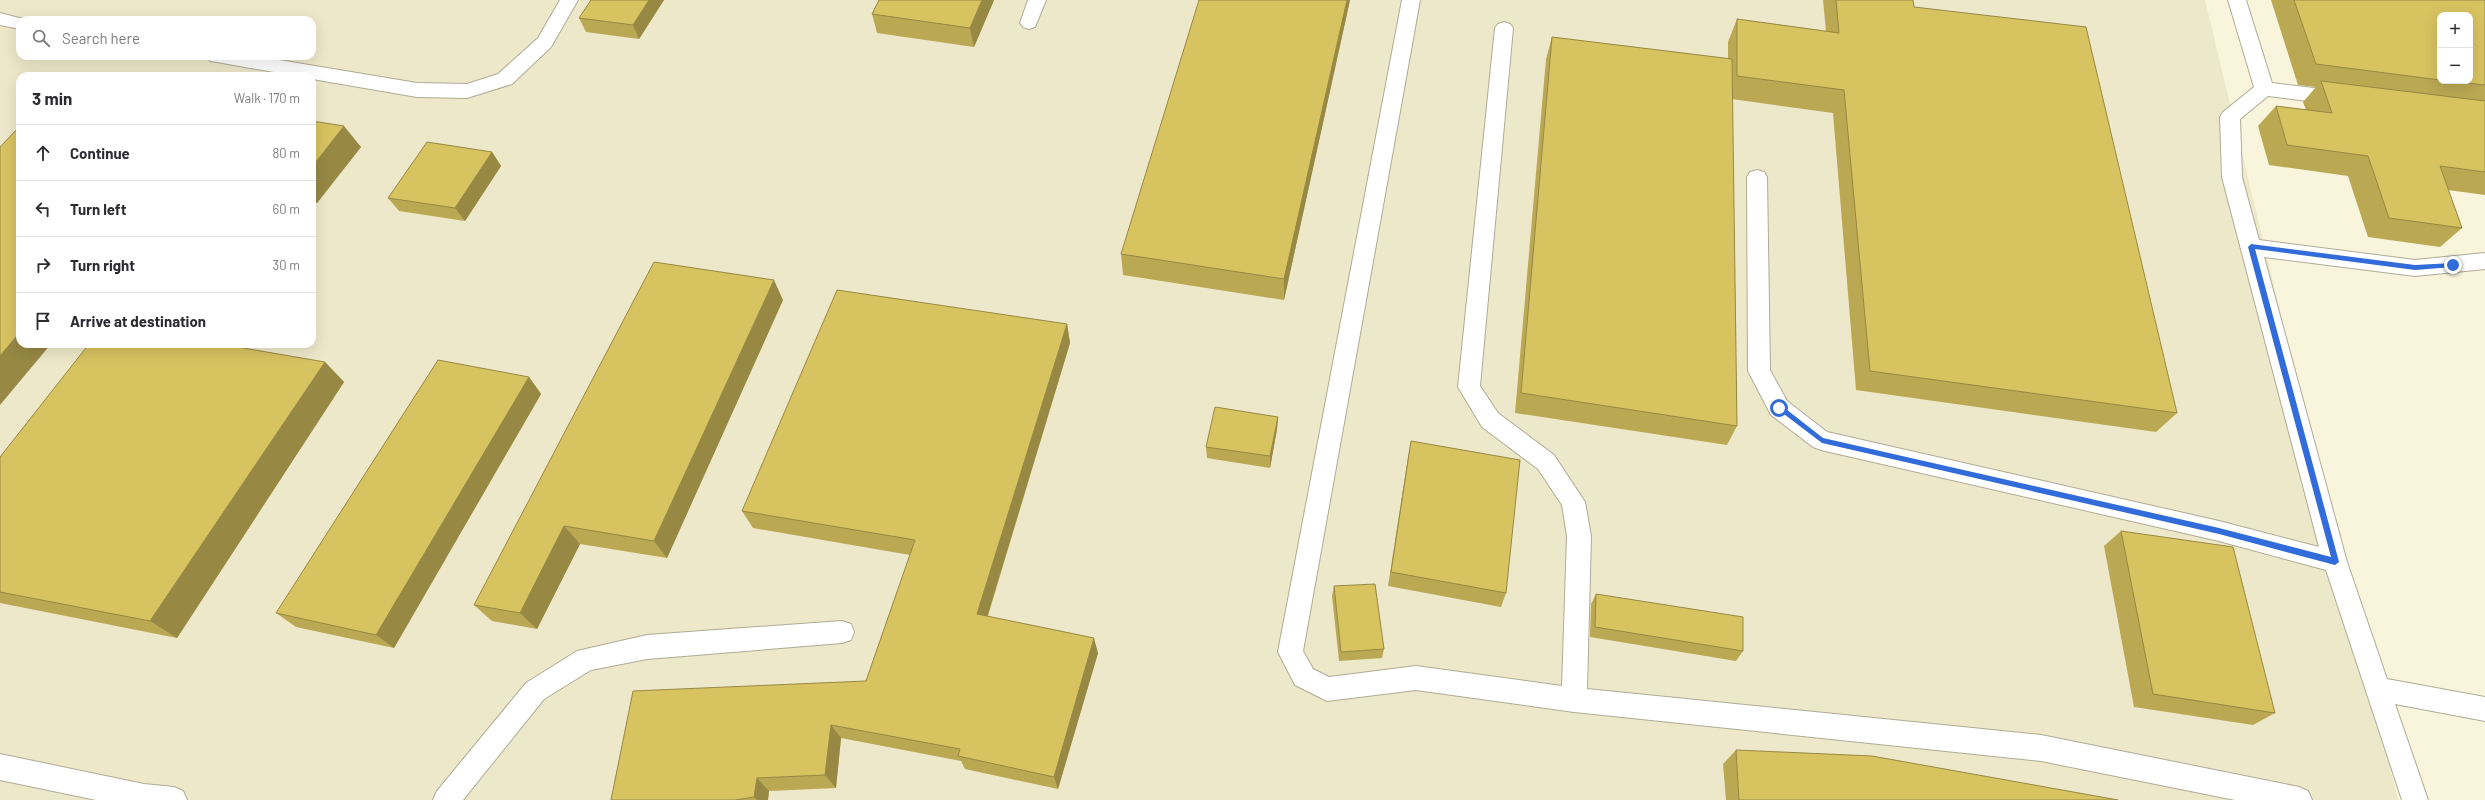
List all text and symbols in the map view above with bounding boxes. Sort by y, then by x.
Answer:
map controls [2437,12,2473,84]
button: + [2437,12,2473,48]
search box [16,16,316,60]
icon: search [30,27,52,49]
text: Search here [62,29,140,47]
button: − [2437,48,2473,84]
text: 3 min [32,88,72,108]
text: Walk · 170 m [234,90,300,106]
icon: ahead [32,142,54,164]
text: Continue [70,144,130,162]
text: 80 m [273,145,300,161]
icon: left [32,198,54,220]
text: Turn left [70,200,126,218]
text: 60 m [273,201,300,217]
icon: right [32,254,54,276]
text: Turn right [70,256,135,274]
route end [2444,256,2462,274]
text: 30 m [273,257,300,273]
icon: arrive [32,310,54,332]
text: Arrive at destination [70,312,206,330]
route start [1770,399,1788,417]

